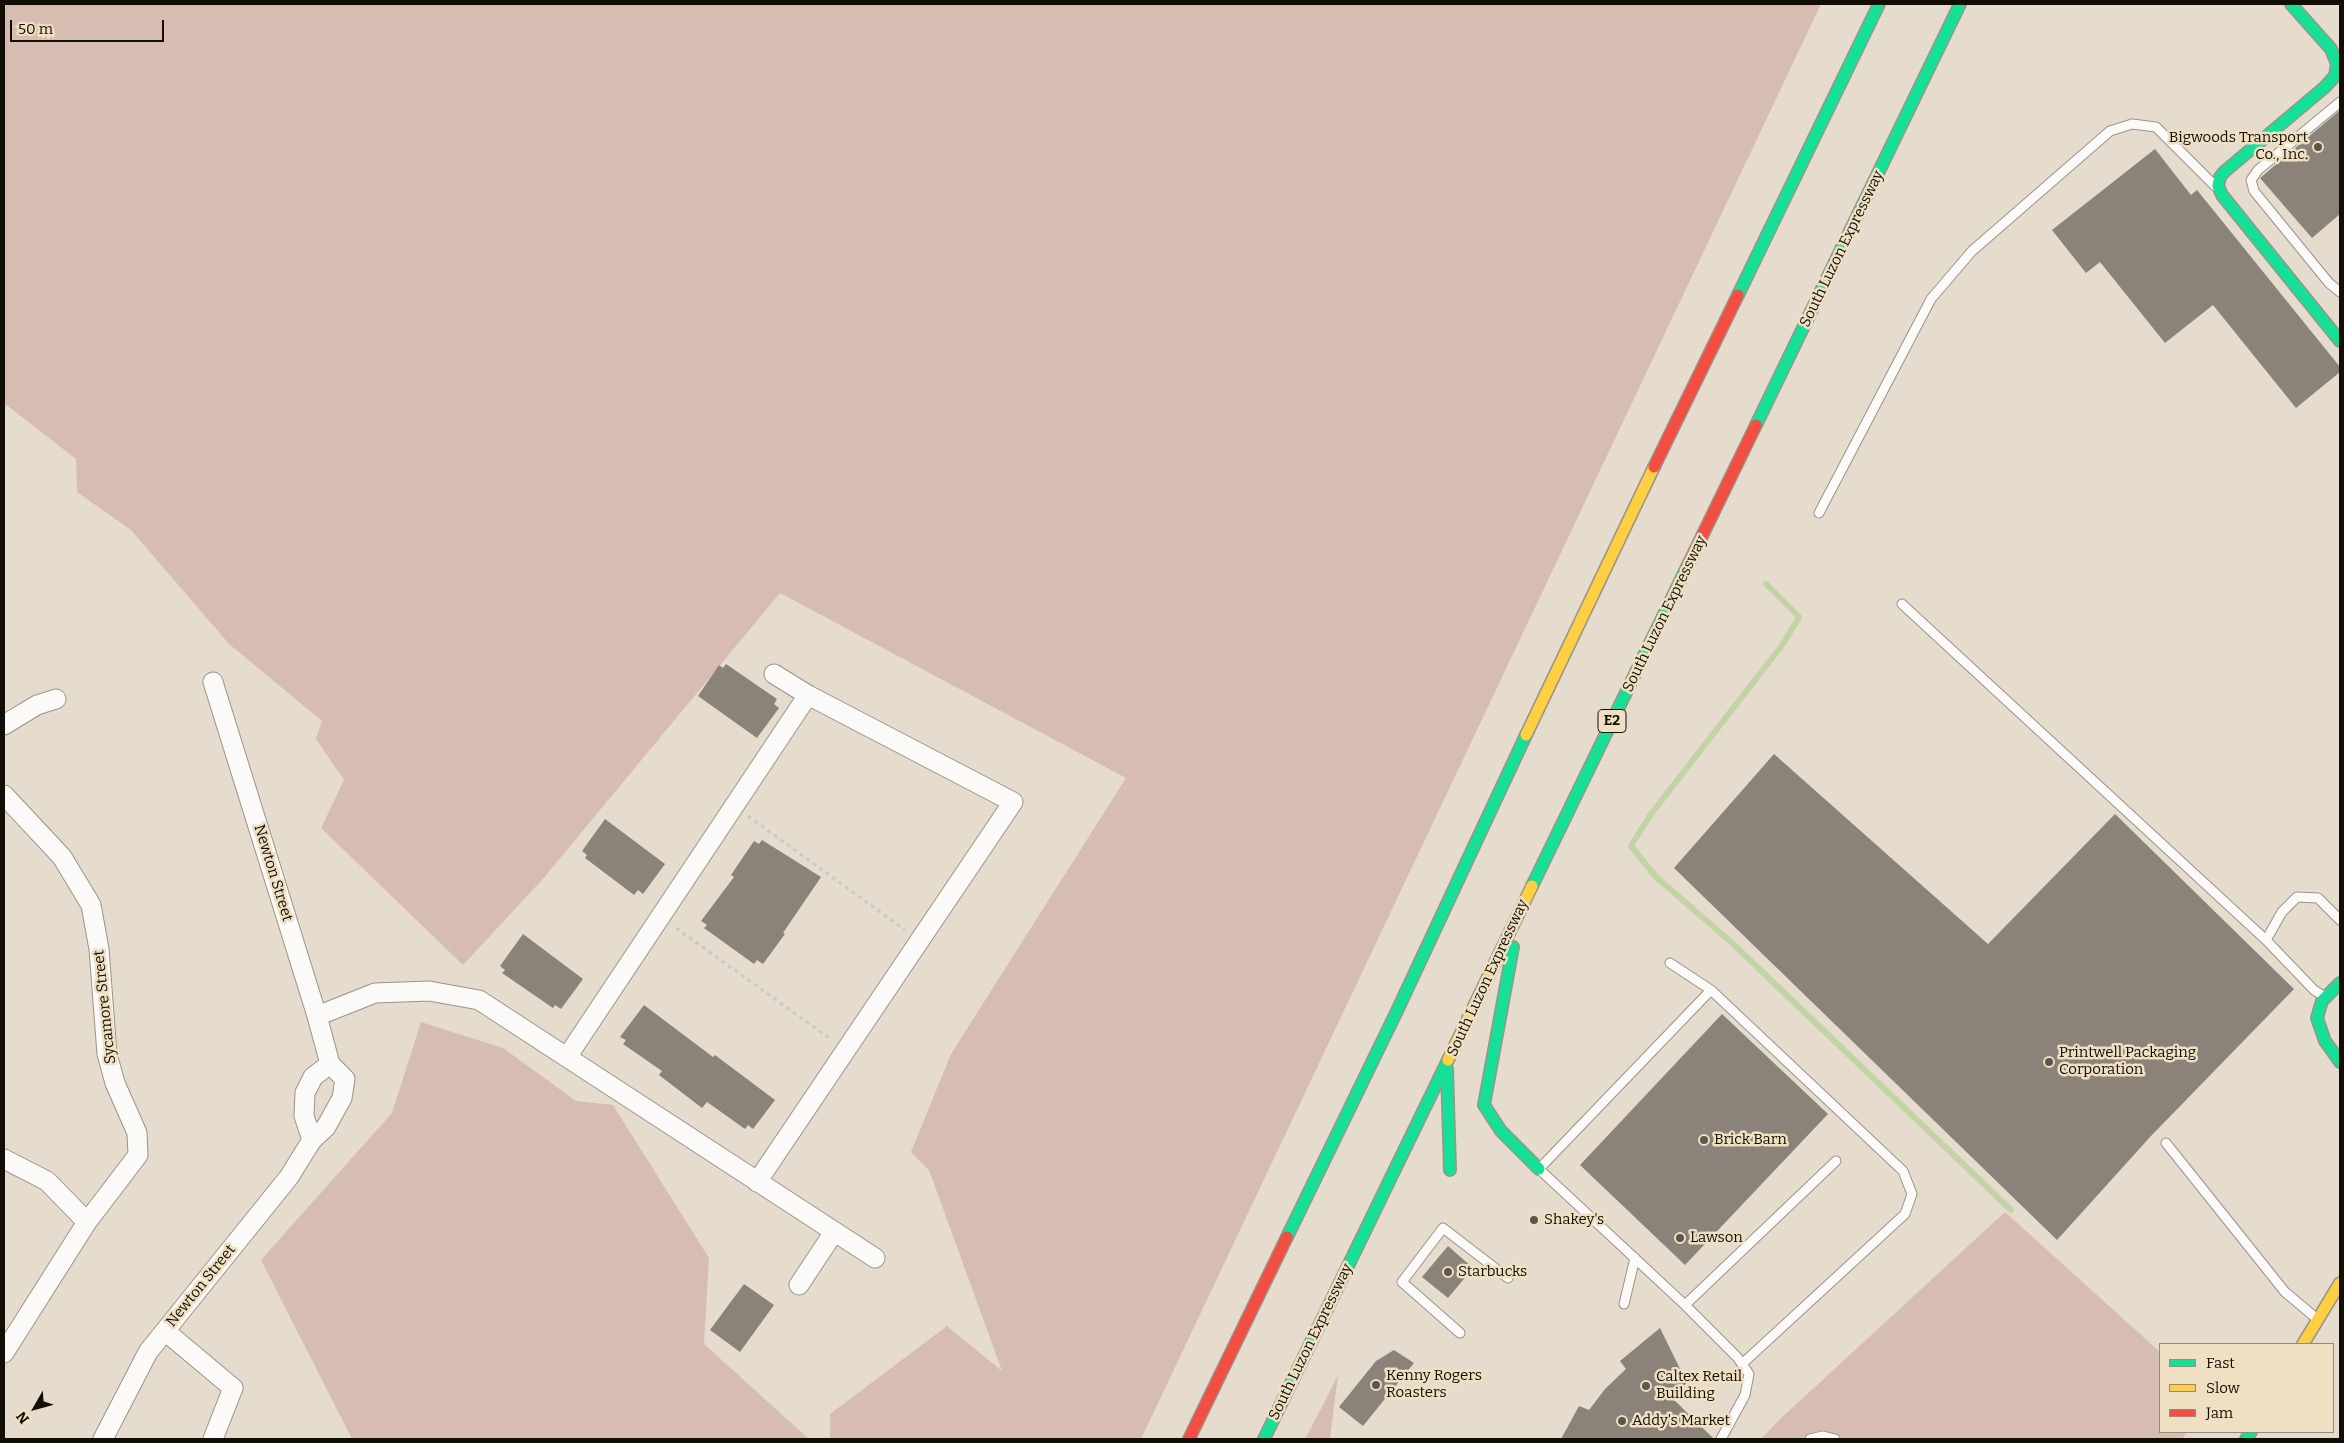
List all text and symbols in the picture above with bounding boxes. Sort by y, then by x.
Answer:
scale bar [12,10,166,42]
text: 50 m [18,20,53,38]
place label: Bigwoods Transport Co., Inc. [2169,129,2308,164]
marker: Bigwoods Transport Co., Inc. [2312,141,2324,153]
street label: South Luzon Expressway [1796,168,1888,330]
street label: South Luzon Expressway [1619,533,1711,695]
road number: E2 [1598,709,1626,732]
street label: Newton Street [250,822,296,924]
street label: South Luzon Expressway [1444,896,1532,1060]
street label: Sycamore Street [90,949,120,1065]
place label: Printwell Packaging Corporation [2059,1044,2196,1079]
marker: Printwell Packaging Corporation [2043,1056,2055,1068]
place label: Brick Barn [1714,1131,1787,1149]
marker: Brick Barn [1698,1134,1710,1146]
place label: Shakey's [1544,1211,1604,1229]
marker: Shakey's [1528,1214,1540,1226]
place label: Lawson [1690,1229,1743,1247]
marker: Lawson [1674,1232,1686,1244]
street label: Newton Street [162,1241,240,1331]
street label: South Luzon Expressway [1265,1261,1357,1423]
place label: Starbucks [1458,1263,1527,1281]
marker: Starbucks [1442,1266,1454,1278]
legend [2159,1343,2334,1433]
text: Fast [2206,1354,2235,1372]
place label: Kenny Rogers Roasters [1386,1367,1482,1402]
place label: Caltex Retail Building [1656,1368,1742,1403]
marker: Kenny Rogers Roasters [1370,1379,1382,1391]
text: Slow [2206,1379,2240,1397]
marker: Caltex Retail Building [1640,1380,1652,1392]
north arrow [10,1383,60,1433]
text: Jam [2206,1404,2233,1422]
text: N [13,1408,33,1427]
place label: Addy's Market [1632,1412,1730,1430]
marker: Addy's Market [1616,1415,1628,1427]

